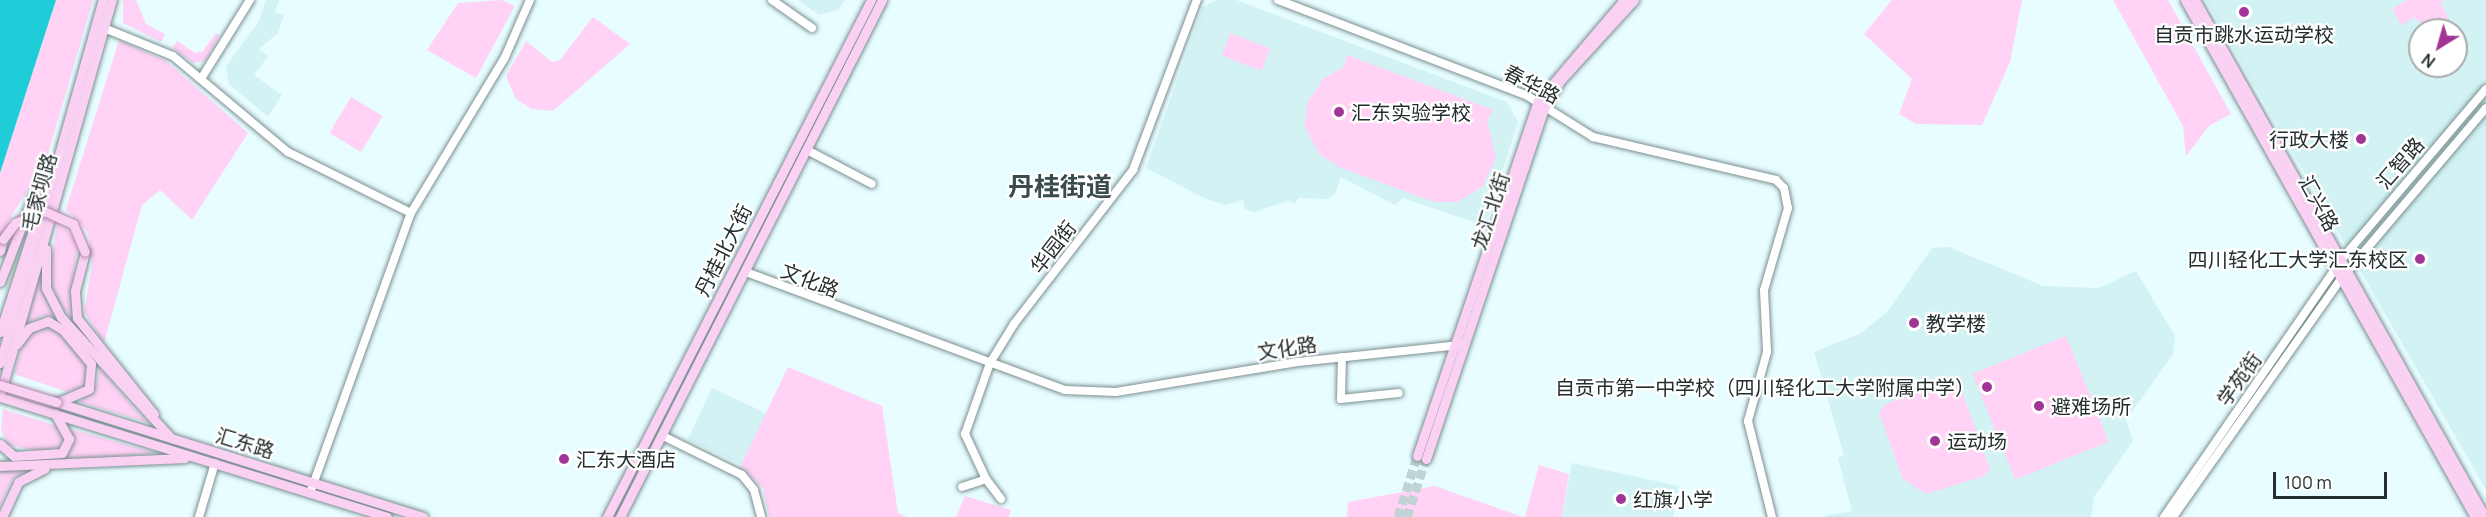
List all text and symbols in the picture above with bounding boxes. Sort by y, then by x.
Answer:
marker: 自贡市跳水运动学校 [2237,5,2251,19]
north arrow [2408,18,2468,78]
place label: 自贡市跳水运动学校 [2154,22,2334,46]
text: N [2417,49,2440,73]
street label: 春华路 [1500,60,1564,108]
place label: 汇东实验学校 [1351,100,1471,124]
marker: 汇东实验学校 [1332,105,1346,119]
place label: 行政大楼 [2269,127,2349,151]
marker: 行政大楼 [2354,132,2368,146]
street label: 汇智路 [2371,132,2429,194]
street label: 毛家坝路 [16,150,62,234]
street label: 龙汇北街 [1466,169,1514,253]
district label: 丹桂街道 [1008,171,1112,203]
street label: 汇兴路 [2294,171,2344,235]
street label: 丹桂北大街 [690,200,756,300]
street label: 华园街 [1025,216,1081,278]
place label: 四川轻化工大学汇东校区 [2188,247,2408,271]
marker: 四川轻化工大学汇东校区 [2413,252,2427,266]
street label: 文化路 [778,258,842,302]
place label: 教学楼 [1926,311,1986,335]
marker: 教学楼 [1907,316,1921,330]
street label: 文化路 [1256,332,1318,364]
street label: 学苑街 [2212,348,2266,410]
place label: 自贡市第一中学校（四川轻化工大学附属中学） [1555,375,1975,399]
marker: 自贡市第一中学校（四川轻化工大学附属中学） [1980,380,1994,394]
place label: 避难场所 [2051,394,2131,418]
marker: 避难场所 [2032,399,2046,413]
street label: 汇东路 [213,423,277,463]
place label: 运动场 [1947,429,2007,453]
marker: 运动场 [1928,434,1942,448]
place label: 汇东大酒店 [576,447,676,471]
marker: 汇东大酒店 [557,452,571,466]
scale bar [2276,460,2390,498]
text: 100 m [2284,470,2332,494]
place label: 红旗小学 [1633,487,1713,511]
marker: 红旗小学 [1614,492,1628,506]

